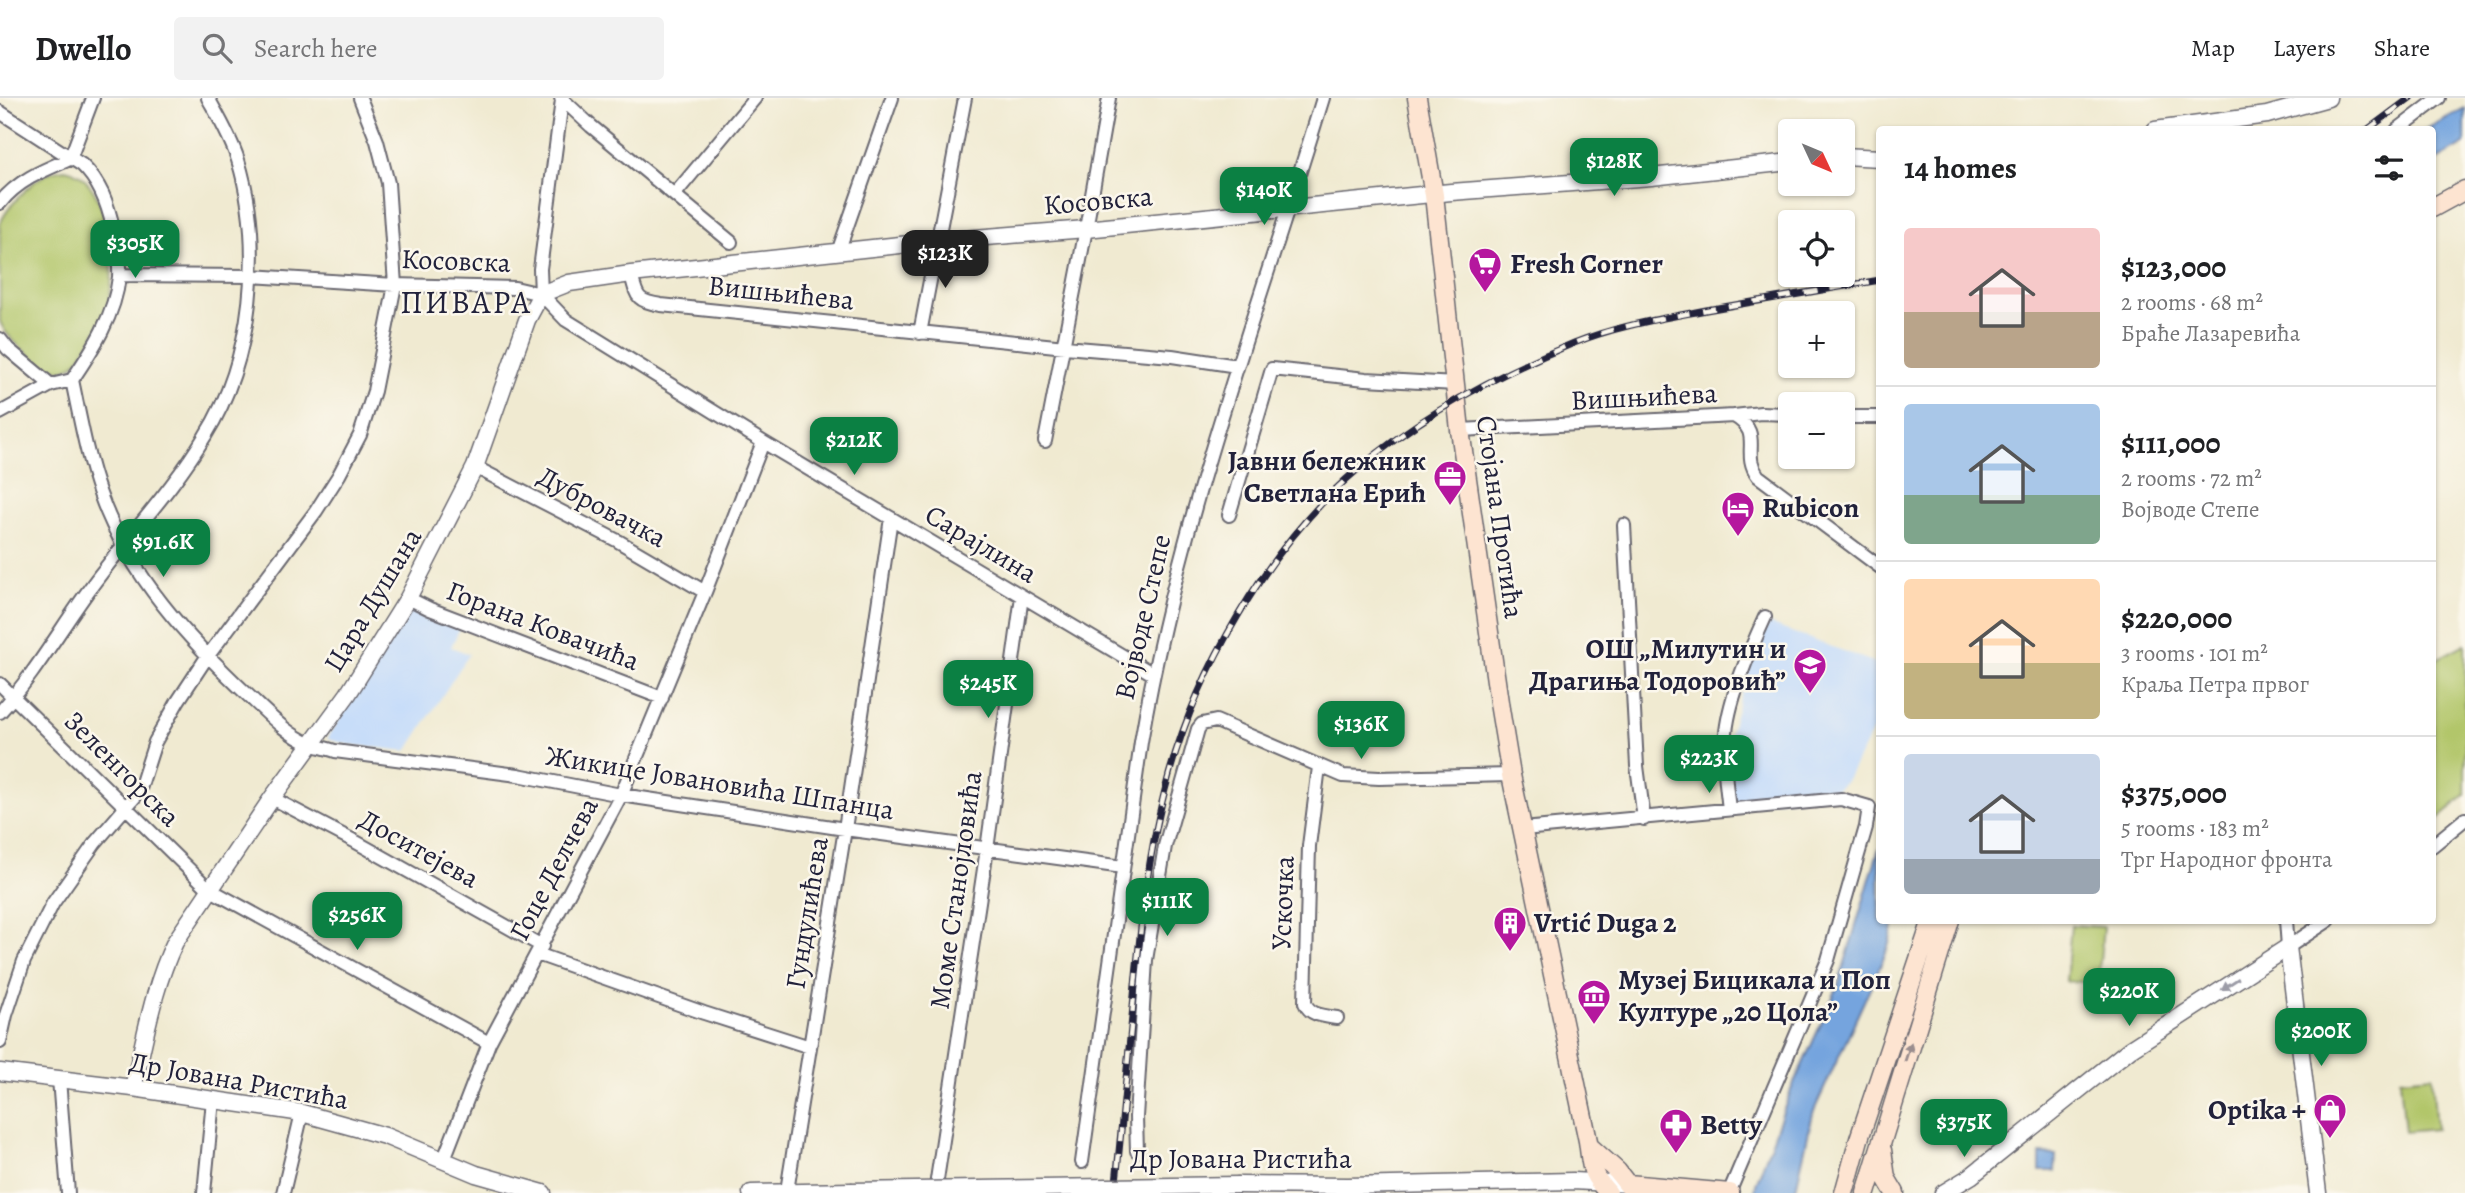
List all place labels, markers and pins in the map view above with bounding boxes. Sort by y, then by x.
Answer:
pin: $128K [1565,139,1663,198]
pin: $140K [1215,167,1313,227]
pin: $305K [86,220,184,280]
pin: $123K [896,230,994,290]
supermarket icon: Fresh Corner [1466,245,1504,294]
place label: Fresh Corner [1510,245,1663,283]
pin: $212K [805,418,903,477]
place label: Јавни бележник Светлана Ерић [1228,442,1426,512]
office icon: Јавни бележник Светлана Ерић [1431,458,1469,507]
hotel icon: Rubicon [1719,489,1757,538]
place label: Rubicon [1762,489,1859,527]
pin: $91.6K [106,519,220,579]
place label: ОШ „Милутин и Драгиња Тодоровић” [1529,630,1786,700]
school or university icon: ОШ „Милутин и Драгиња Тодоровић” [1791,646,1829,695]
pin: $245K [939,660,1037,720]
pin: $136K [1312,702,1410,761]
pin: $223K [1660,736,1758,795]
pin: $111K [1118,878,1216,938]
pin: $256K [308,892,406,952]
building icon: Vrtić Duga 2 [1491,904,1529,953]
place label: Vrtić Duga 2 [1533,904,1677,942]
place label: Музеј Бицикала и Поп Културе „20 Цола” [1618,961,1891,1031]
pin: $220K [2080,968,2178,1028]
museum icon: Музеј Бицикала и Поп Културе „20 Цола” [1575,977,1613,1026]
pin: $200K [2272,1009,2370,1068]
place label: Optika + [2208,1091,2306,1129]
shop icon: Optika + [2311,1091,2349,1140]
pin: $375K [1915,1100,2013,1159]
pharmacy icon: Betty [1657,1106,1695,1155]
place label: Betty [1700,1106,1763,1144]

